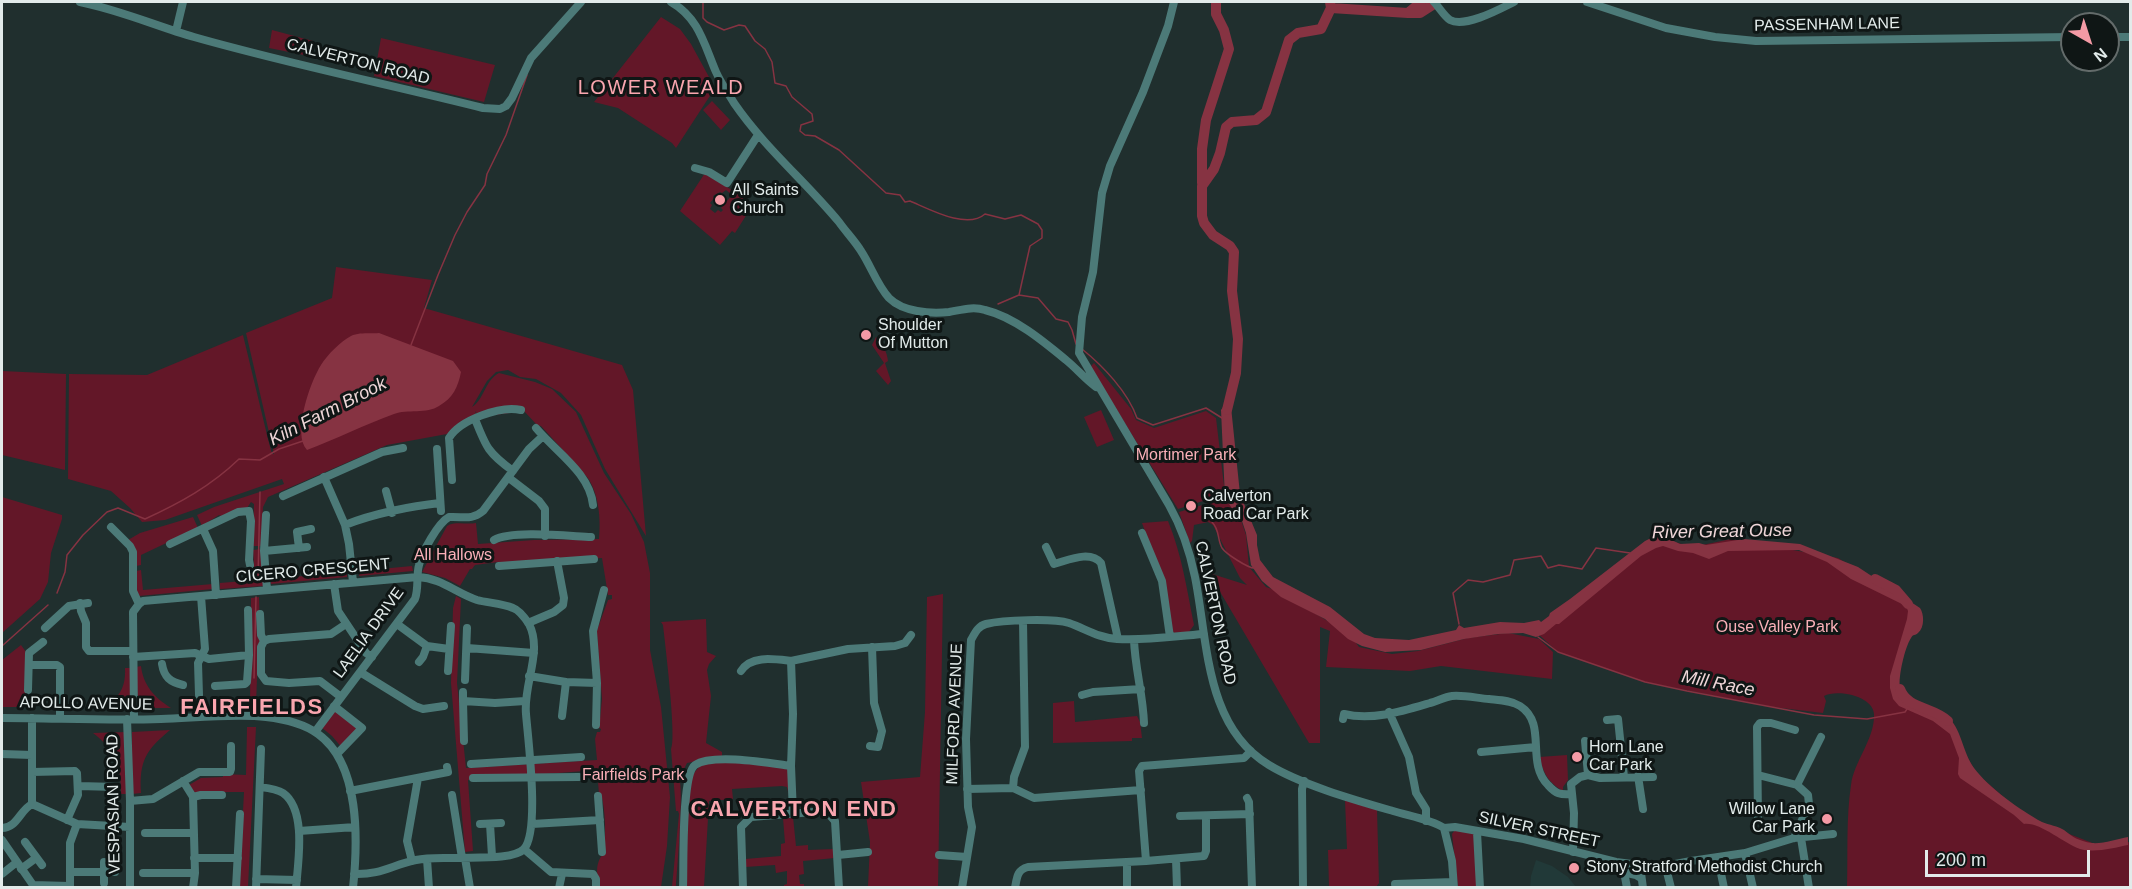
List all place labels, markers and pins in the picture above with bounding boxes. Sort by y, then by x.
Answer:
place label: All Saints Church [732,181,799,219]
marker: All Saints Church [713,193,727,207]
place label: Shoulder Of Mutton [878,316,948,354]
marker: Shoulder Of Mutton [859,328,873,342]
place label: Calverton Road Car Park [1203,487,1309,525]
marker: Calverton Road Car Park [1184,499,1198,513]
place label: Horn Lane Car Park [1589,738,1664,776]
marker: Horn Lane Car Park [1570,750,1584,764]
place label: Willow Lane Car Park [1729,800,1815,838]
marker: Willow Lane Car Park [1820,812,1834,826]
place label: Stony Stratford Methodist Church [1586,858,1823,878]
marker: Stony Stratford Methodist Church [1567,861,1581,875]

